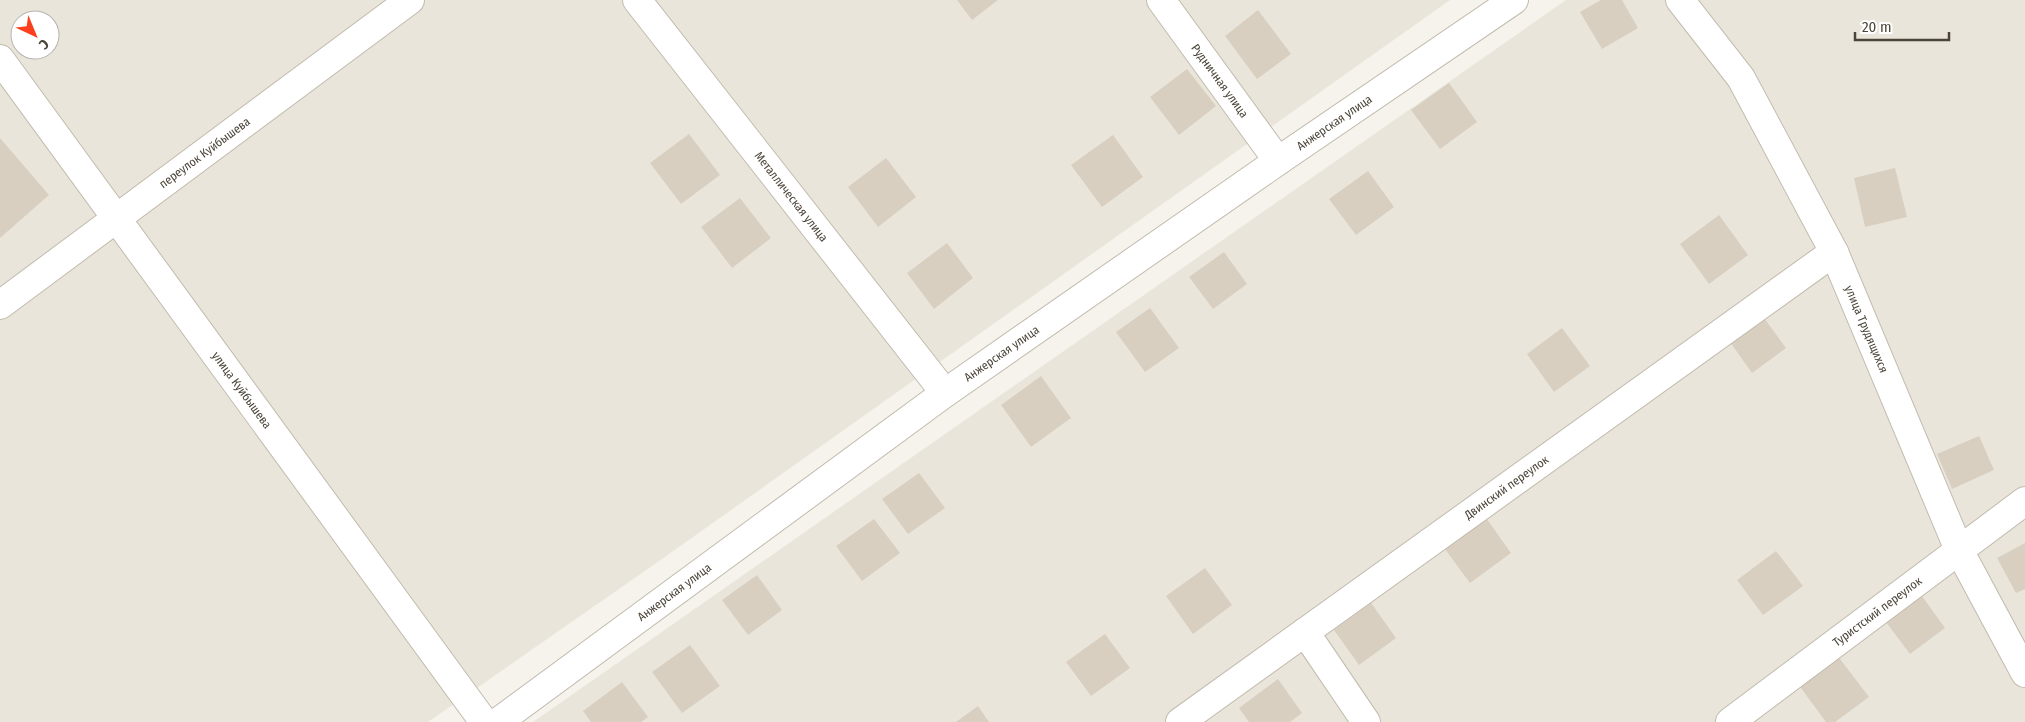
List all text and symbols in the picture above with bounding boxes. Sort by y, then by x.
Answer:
north arrow [10,10,60,60]
scale bar [1855,10,1949,42]
text: 20 m [1862,18,1892,36]
text: С [35,35,52,53]
street label: Рудничная улица [1188,41,1251,121]
street label: Анжерская улица [1294,92,1375,153]
street label: переулок Куйбышева [157,114,253,191]
street label: Металлическая улица [752,149,831,245]
street label: улица Трудящихся [1842,283,1891,375]
street label: Анжерская улица [961,323,1042,384]
street label: улица Куйбышева [209,349,274,431]
street label: Двинский переулок [1461,452,1551,523]
street label: Анжерская улица [635,560,714,624]
street label: Туристский переулок [1830,574,1925,649]

